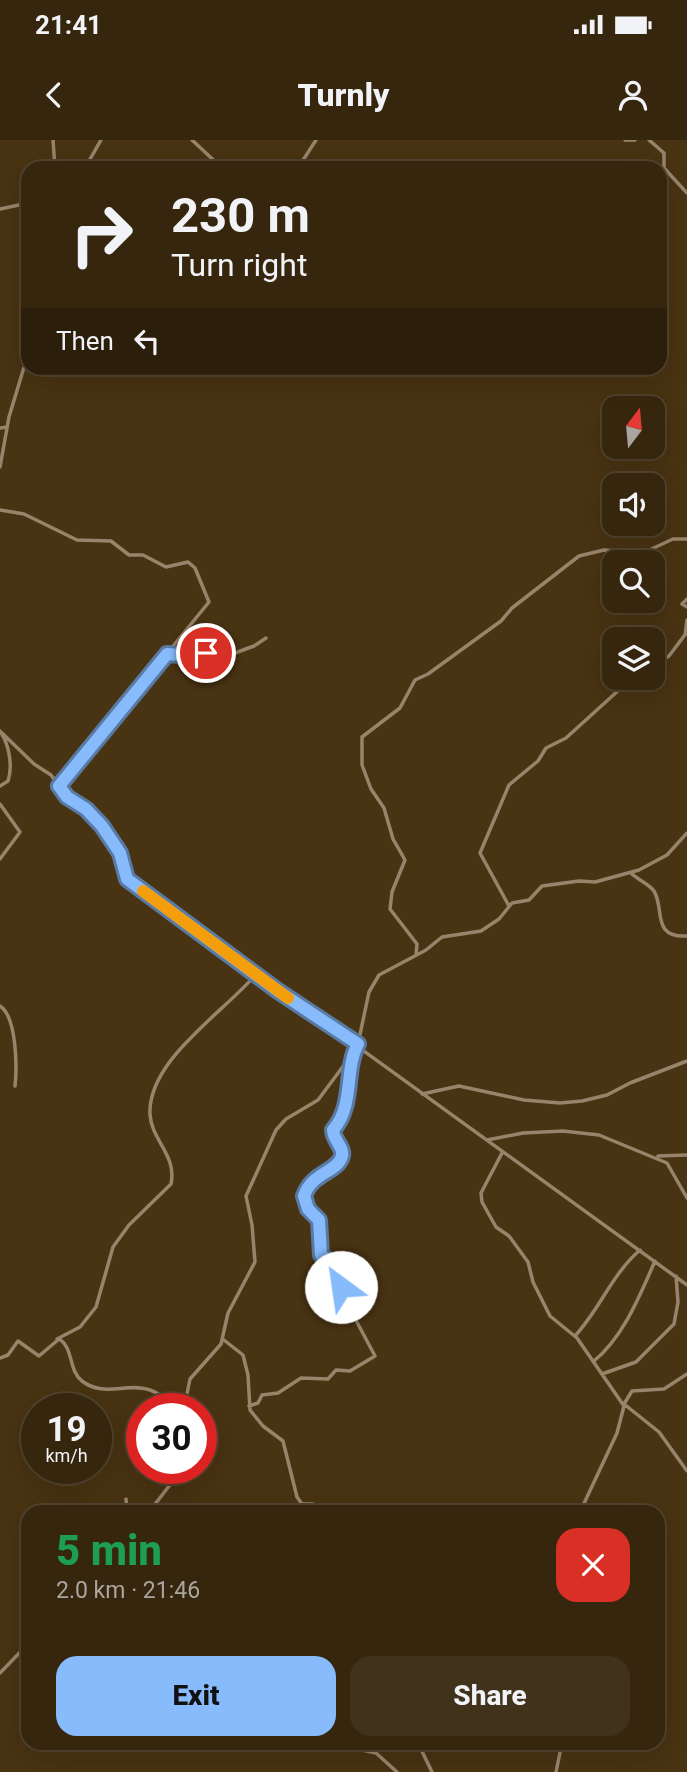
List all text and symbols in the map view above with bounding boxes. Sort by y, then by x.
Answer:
text: 21:41 [35,10,102,40]
icon: back [35,76,73,114]
text: Turnly [298,76,389,114]
icon: person [614,76,652,114]
text: 230 m [171,187,310,244]
icon: right [56,189,147,280]
text: Turn right [171,246,307,284]
icon: left [128,322,166,360]
text: Then [56,326,114,356]
north arrow [602,396,665,458]
map controls [602,396,665,690]
button: sound [602,473,665,536]
button: search [602,550,665,613]
pin [176,623,236,683]
button: layers [602,627,665,690]
icon: arrive [187,634,225,672]
position arrow [304,1250,378,1324]
speed limit sign: 30 [126,1393,217,1484]
text: 19 [46,1409,87,1450]
text: km/h [45,1445,88,1466]
text: 5 min [56,1526,162,1575]
button: close [556,1528,630,1602]
text: 2.0 km · 21:46 [56,1577,200,1604]
button: Exit [56,1656,336,1736]
button: Share [350,1656,630,1736]

